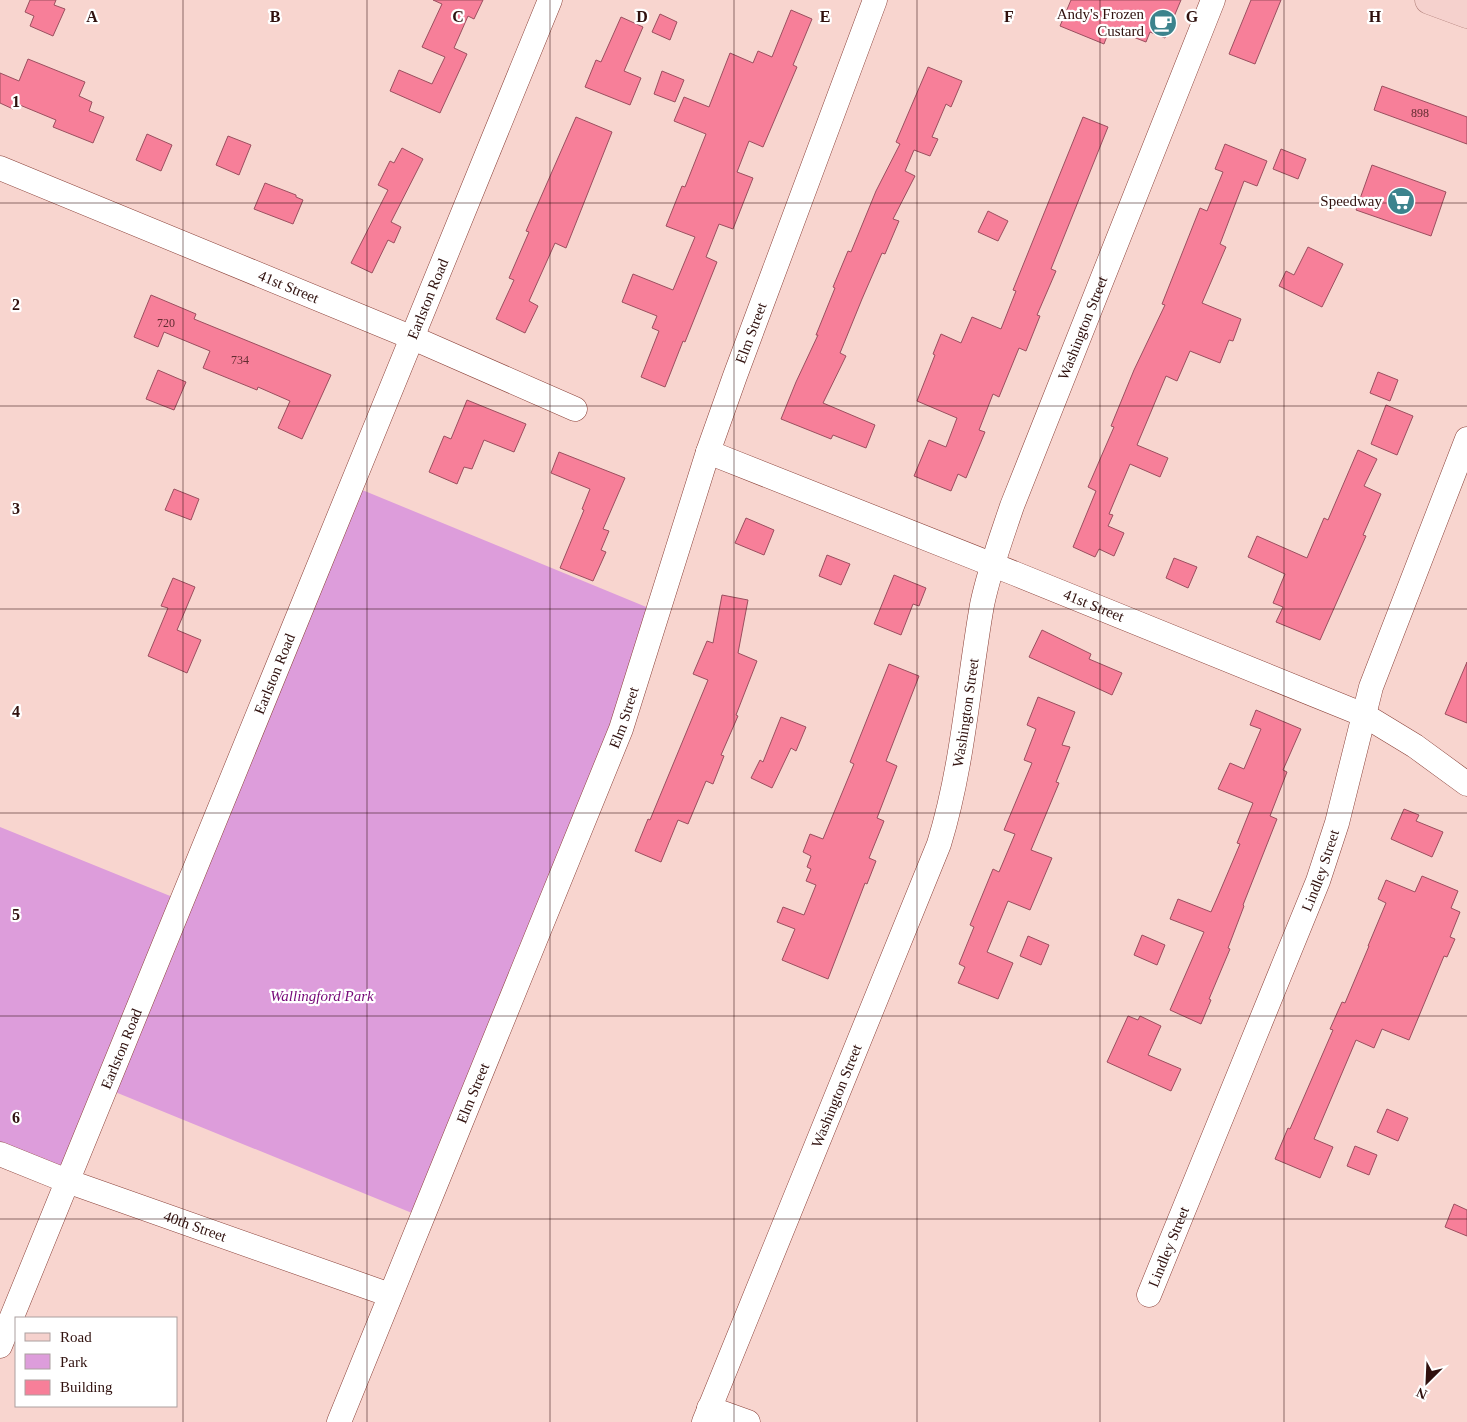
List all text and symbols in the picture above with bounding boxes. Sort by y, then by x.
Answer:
place label: Andy's Frozen Custard [1057,6,1144,39]
text: A [86,8,98,25]
text: B [270,8,281,25]
text: C [452,8,464,25]
text: D [636,8,648,25]
text: E [820,8,830,25]
text: F [1004,8,1014,25]
cafe icon: Andy's Frozen Custard [1148,8,1178,38]
text: G [1186,8,1199,25]
text: H [1369,8,1382,25]
text: 1 [12,93,20,110]
house number: 898 [1411,106,1429,120]
supermarket icon: Speedway [1386,186,1416,216]
place label: Speedway [1320,193,1382,209]
street label: Earlston Road [404,256,452,342]
street label: 41st Street [256,267,322,307]
street label: Washington Street [1055,273,1111,382]
text: 2 [12,296,20,313]
street label: Elm Street [732,300,770,366]
house number: 720 [157,316,175,330]
house number: 734 [231,353,249,367]
text: 3 [12,500,20,517]
street label: 41st Street [1061,586,1127,625]
street label: Earlston Road [251,631,298,717]
street label: Washington Street [949,656,982,769]
street label: Elm Street [606,684,642,751]
text: 4 [12,703,20,720]
street label: Lindley Street [1299,827,1343,914]
text: 5 [12,906,20,923]
park label: Wallingford Park [270,988,374,1004]
street label: Earlston Road [98,1006,145,1091]
street label: Washington Street [808,1041,865,1150]
street label: Elm Street [453,1060,493,1126]
text: 6 [12,1109,20,1126]
street label: Lindley Street [1145,1204,1193,1289]
street label: 40th Street [162,1208,229,1245]
legend [15,1317,178,1407]
text: Road [60,1329,92,1345]
text: Park [60,1354,88,1370]
north arrow [1402,1357,1452,1407]
text: Building [60,1379,113,1395]
text: N [1414,1385,1430,1402]

